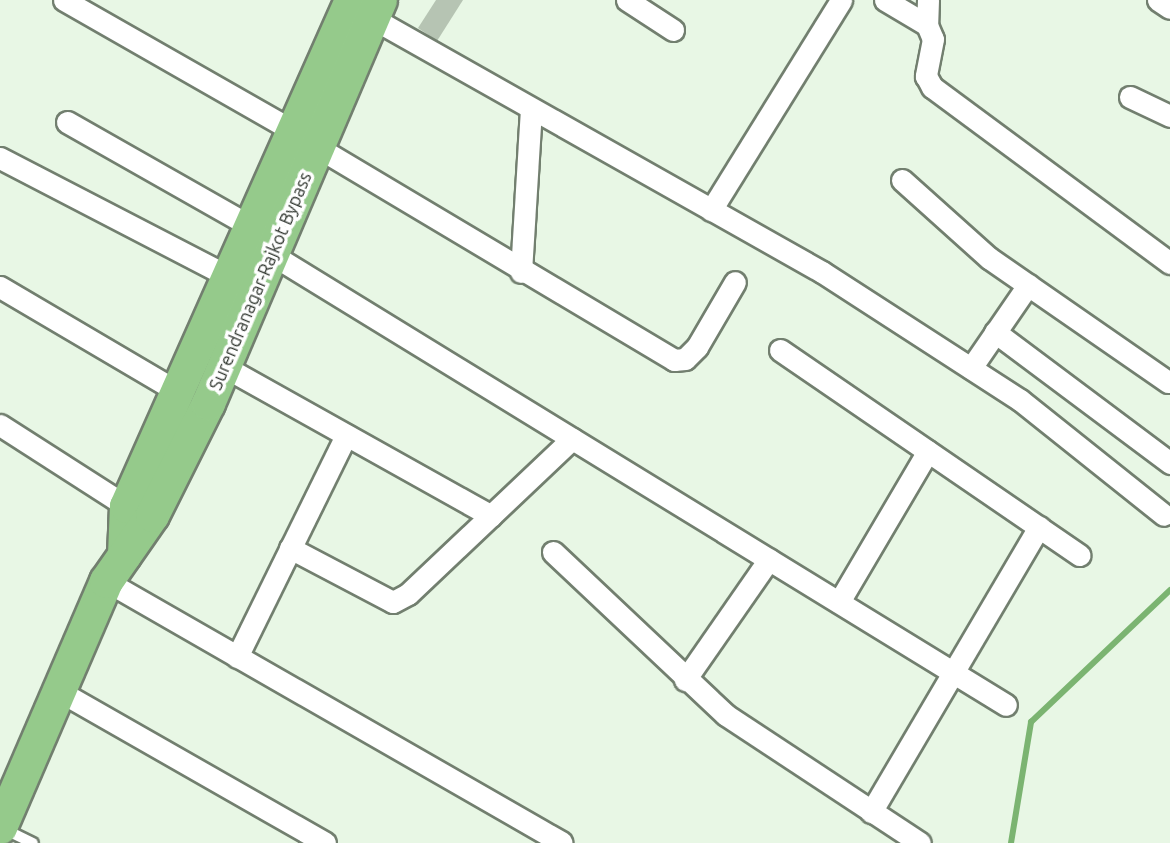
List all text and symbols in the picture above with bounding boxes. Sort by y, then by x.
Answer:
street label: Surendranagar-Rajkot Bypass [204,169,316,393]

